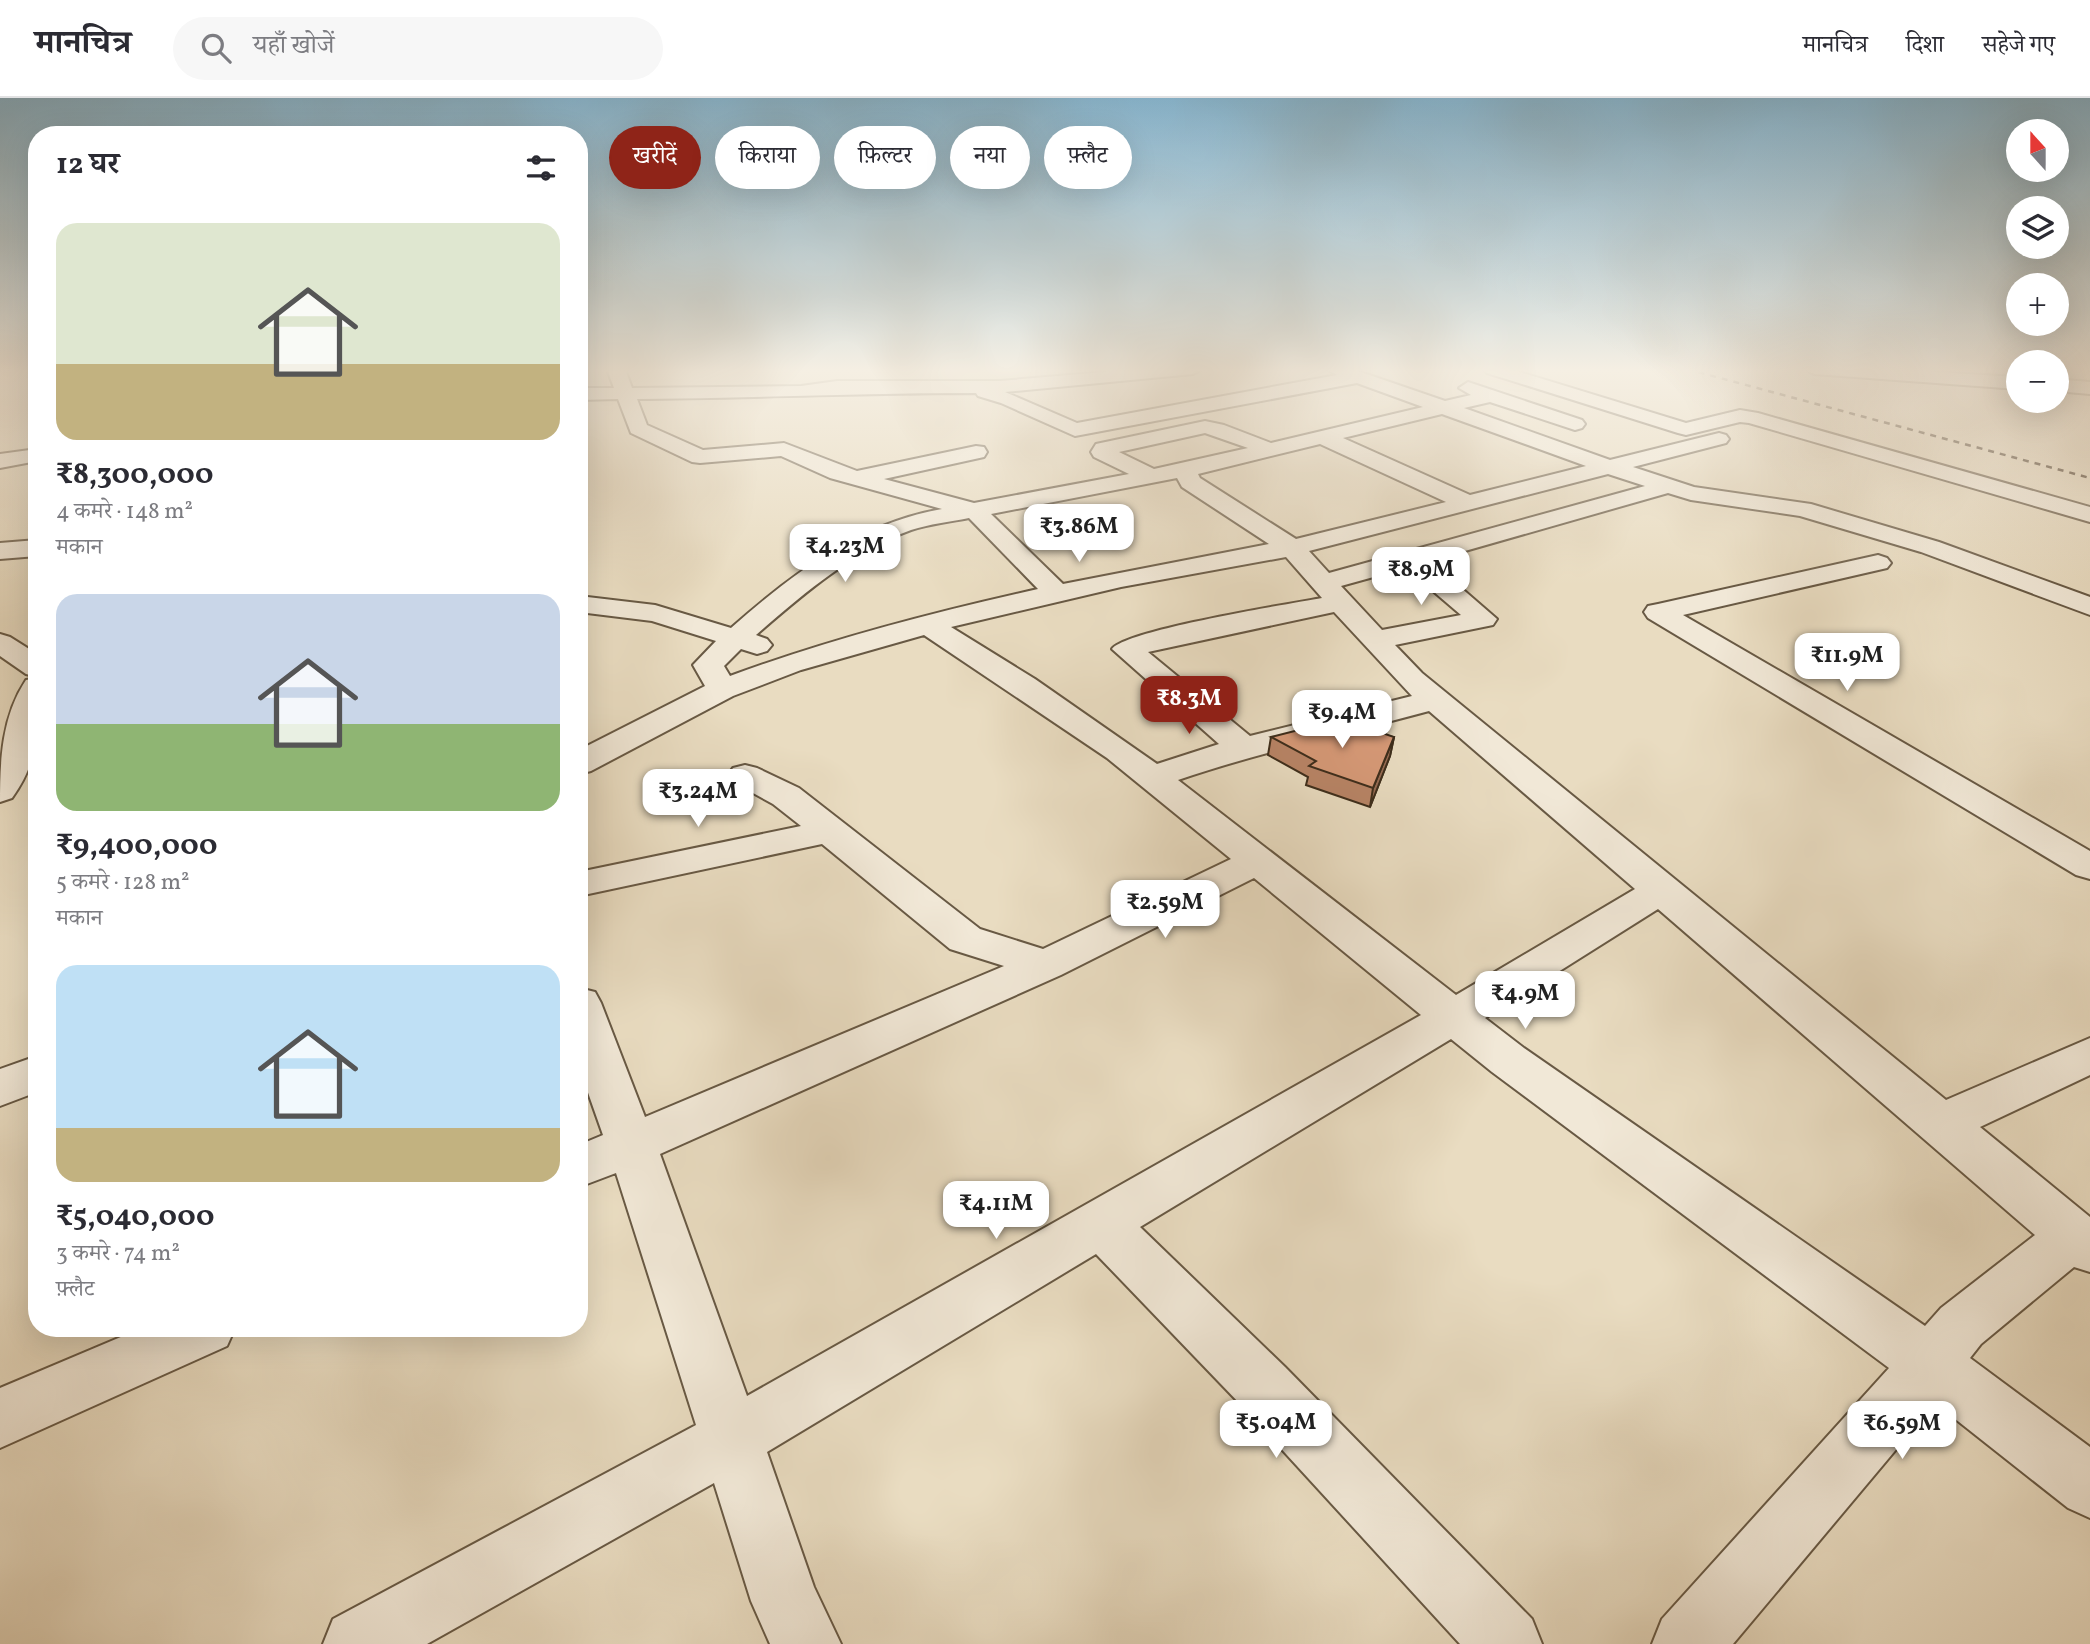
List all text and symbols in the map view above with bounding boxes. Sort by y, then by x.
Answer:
search box [173,17,663,80]
text: मानचित्र [35,22,131,68]
text: यहाँ खोजें [253,28,334,64]
icon: search [197,29,235,67]
text: मानचित्र [1803,29,1868,63]
text: दिशा [1906,29,1944,63]
text: सहेजे गए [1982,29,2055,63]
north arrow [2006,119,2068,182]
map controls [2006,119,2069,413]
chip: खरीदें [609,126,701,189]
chip: किराया [715,126,820,189]
chip: फ़िल्टर [834,126,936,189]
chip: नया [950,126,1030,189]
chip: फ़्लैट [1044,126,1132,189]
text: 12 घर [56,144,119,186]
icon: filters [522,149,560,187]
button: layers [2006,196,2069,259]
icon: home [245,269,371,395]
button: + [2006,273,2069,336]
button: − [2006,350,2069,413]
text: ₹8,300,000 [56,454,213,496]
text: 4 कमरे · 148 m² [56,496,193,528]
pin: ₹3.86M [1022,504,1136,564]
text: ₹3.86M [1040,511,1118,543]
pin: ₹4.23M [788,524,902,584]
text: ₹4.23M [806,531,884,563]
text: मकान [56,532,103,564]
pin: ₹8.9M [1372,547,1470,607]
text: ₹8.9M [1388,554,1454,586]
pin: ₹11.9M [1790,634,1904,693]
icon: home [245,640,371,766]
text: ₹11.9M [1811,640,1883,672]
pin: ₹8.3M [1140,676,1238,736]
text: ₹8.3M [1157,683,1221,715]
pin: ₹9.4M [1293,690,1391,750]
text: ₹9.4M [1308,697,1376,729]
pin: ₹3.24M [641,770,755,829]
text: ₹3.24M [659,776,737,808]
text: ₹9,400,000 [56,825,217,867]
text: 5 कमरे · 128 m² [56,867,190,899]
pin: ₹2.59M [1108,880,1222,940]
text: ₹2.59M [1127,887,1203,919]
text: मकान [56,903,103,935]
pin: ₹4.9M [1476,972,1574,1031]
text: ₹4.9M [1491,978,1559,1010]
icon: home [245,1011,371,1137]
pin: ₹4.11M [939,1182,1053,1241]
text: ₹4.11M [959,1188,1033,1220]
text: ₹5,040,000 [56,1196,214,1238]
text: 3 कमरे · 74 m² [56,1238,180,1270]
text: फ़्लैट [56,1274,94,1306]
pin: ₹5.04M [1219,1400,1333,1460]
pin: ₹6.59M [1845,1402,1959,1461]
text: ₹5.04M [1236,1407,1316,1439]
text: ₹6.59M [1863,1408,1941,1440]

